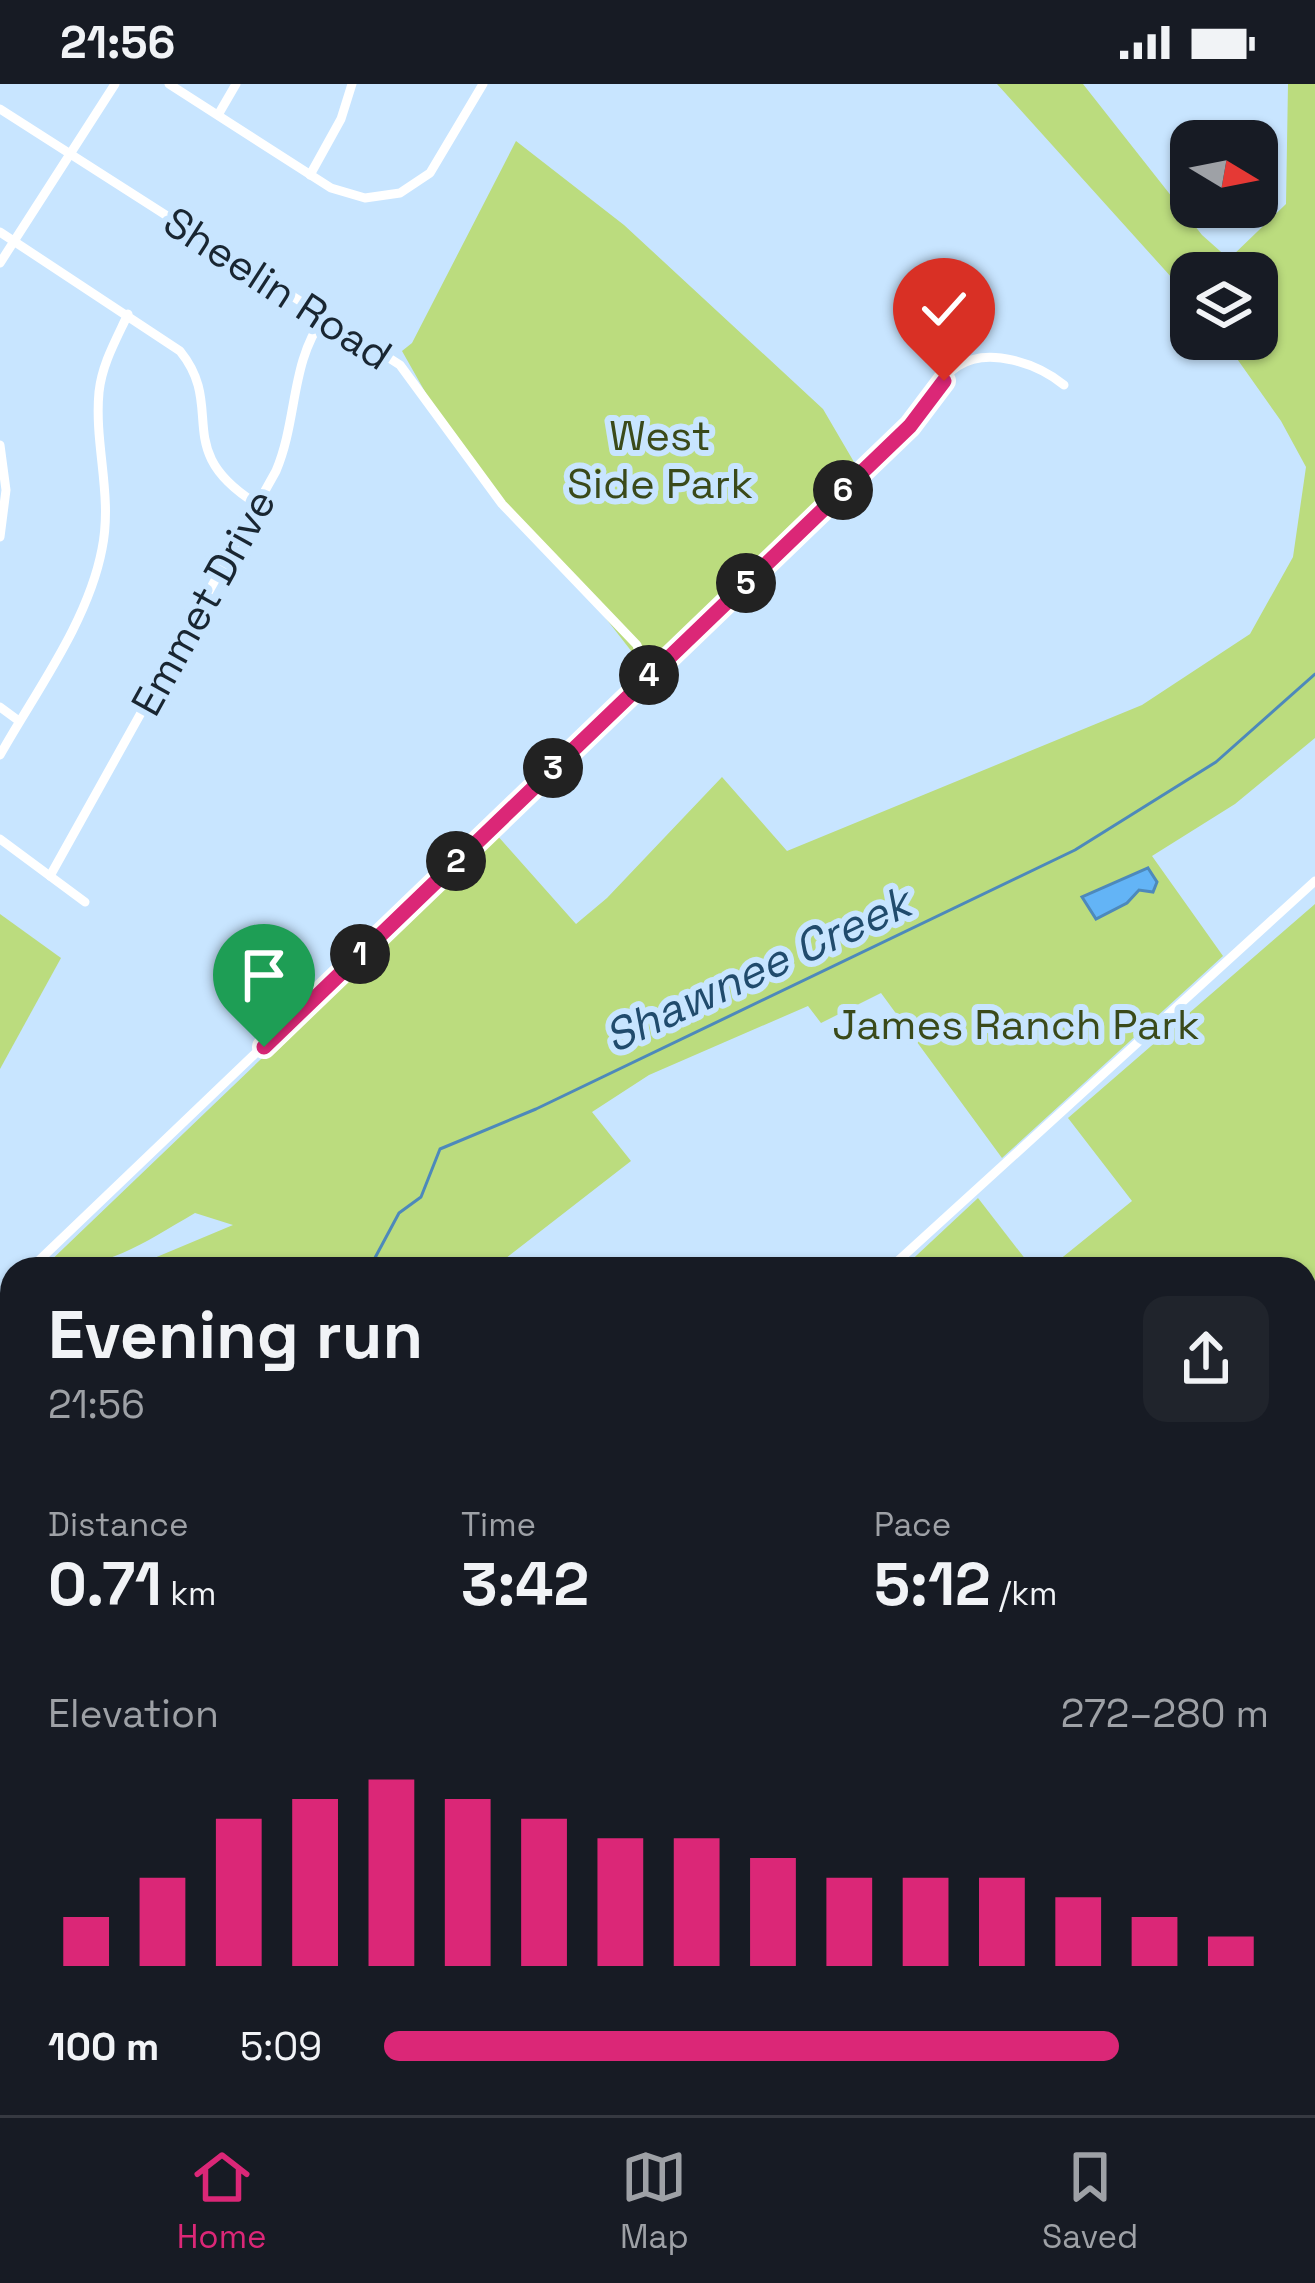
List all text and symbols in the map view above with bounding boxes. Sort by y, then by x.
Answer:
text: 21:56 [60,14,175,71]
north arrow [1170,120,1278,228]
map controls [1170,120,1278,360]
street label: Sheelin Road [154,195,402,382]
button: layers [1170,252,1278,360]
pin [893,258,995,381]
icon: check [911,276,977,342]
park label: West Side Park [567,409,753,510]
pin: 6 [813,460,873,520]
text: 6 [833,469,853,511]
street label: Emmet Drive [119,480,287,725]
pin: 5 [716,553,776,613]
text: 5 [736,562,756,604]
pin: 4 [619,645,679,705]
text: 4 [639,654,660,696]
pin: 3 [523,738,583,798]
text: 3 [543,747,563,789]
pin: 2 [426,831,486,891]
text: 2 [446,840,466,882]
water label: Shawnee Creek [595,872,924,1065]
pin [213,924,315,1047]
pin: 1 [330,924,390,984]
text: 1 [353,933,367,975]
icon: arrive [231,942,297,1008]
park label: James Ranch Park [832,998,1200,1051]
text: Evening run [48,1293,423,1377]
button: share [1143,1296,1269,1422]
text: 21:56 [48,1380,145,1429]
text: Distance [48,1504,189,1546]
text: Time [461,1504,536,1546]
text: Pace [874,1504,951,1546]
text: 0.71 [48,1546,162,1623]
text: 3:42 [461,1546,589,1623]
text: 5:12 [874,1546,991,1623]
text: km [162,1573,216,1615]
text: /km [991,1573,1057,1615]
text: Elevation [48,1689,219,1738]
text: 272–280 m [1061,1689,1269,1738]
text: 100 m [48,2022,159,2071]
text: 5:09 [240,2022,322,2071]
tab: Home [177,2144,267,2258]
tab: Map [620,2144,689,2258]
tab: Saved [1042,2144,1138,2258]

